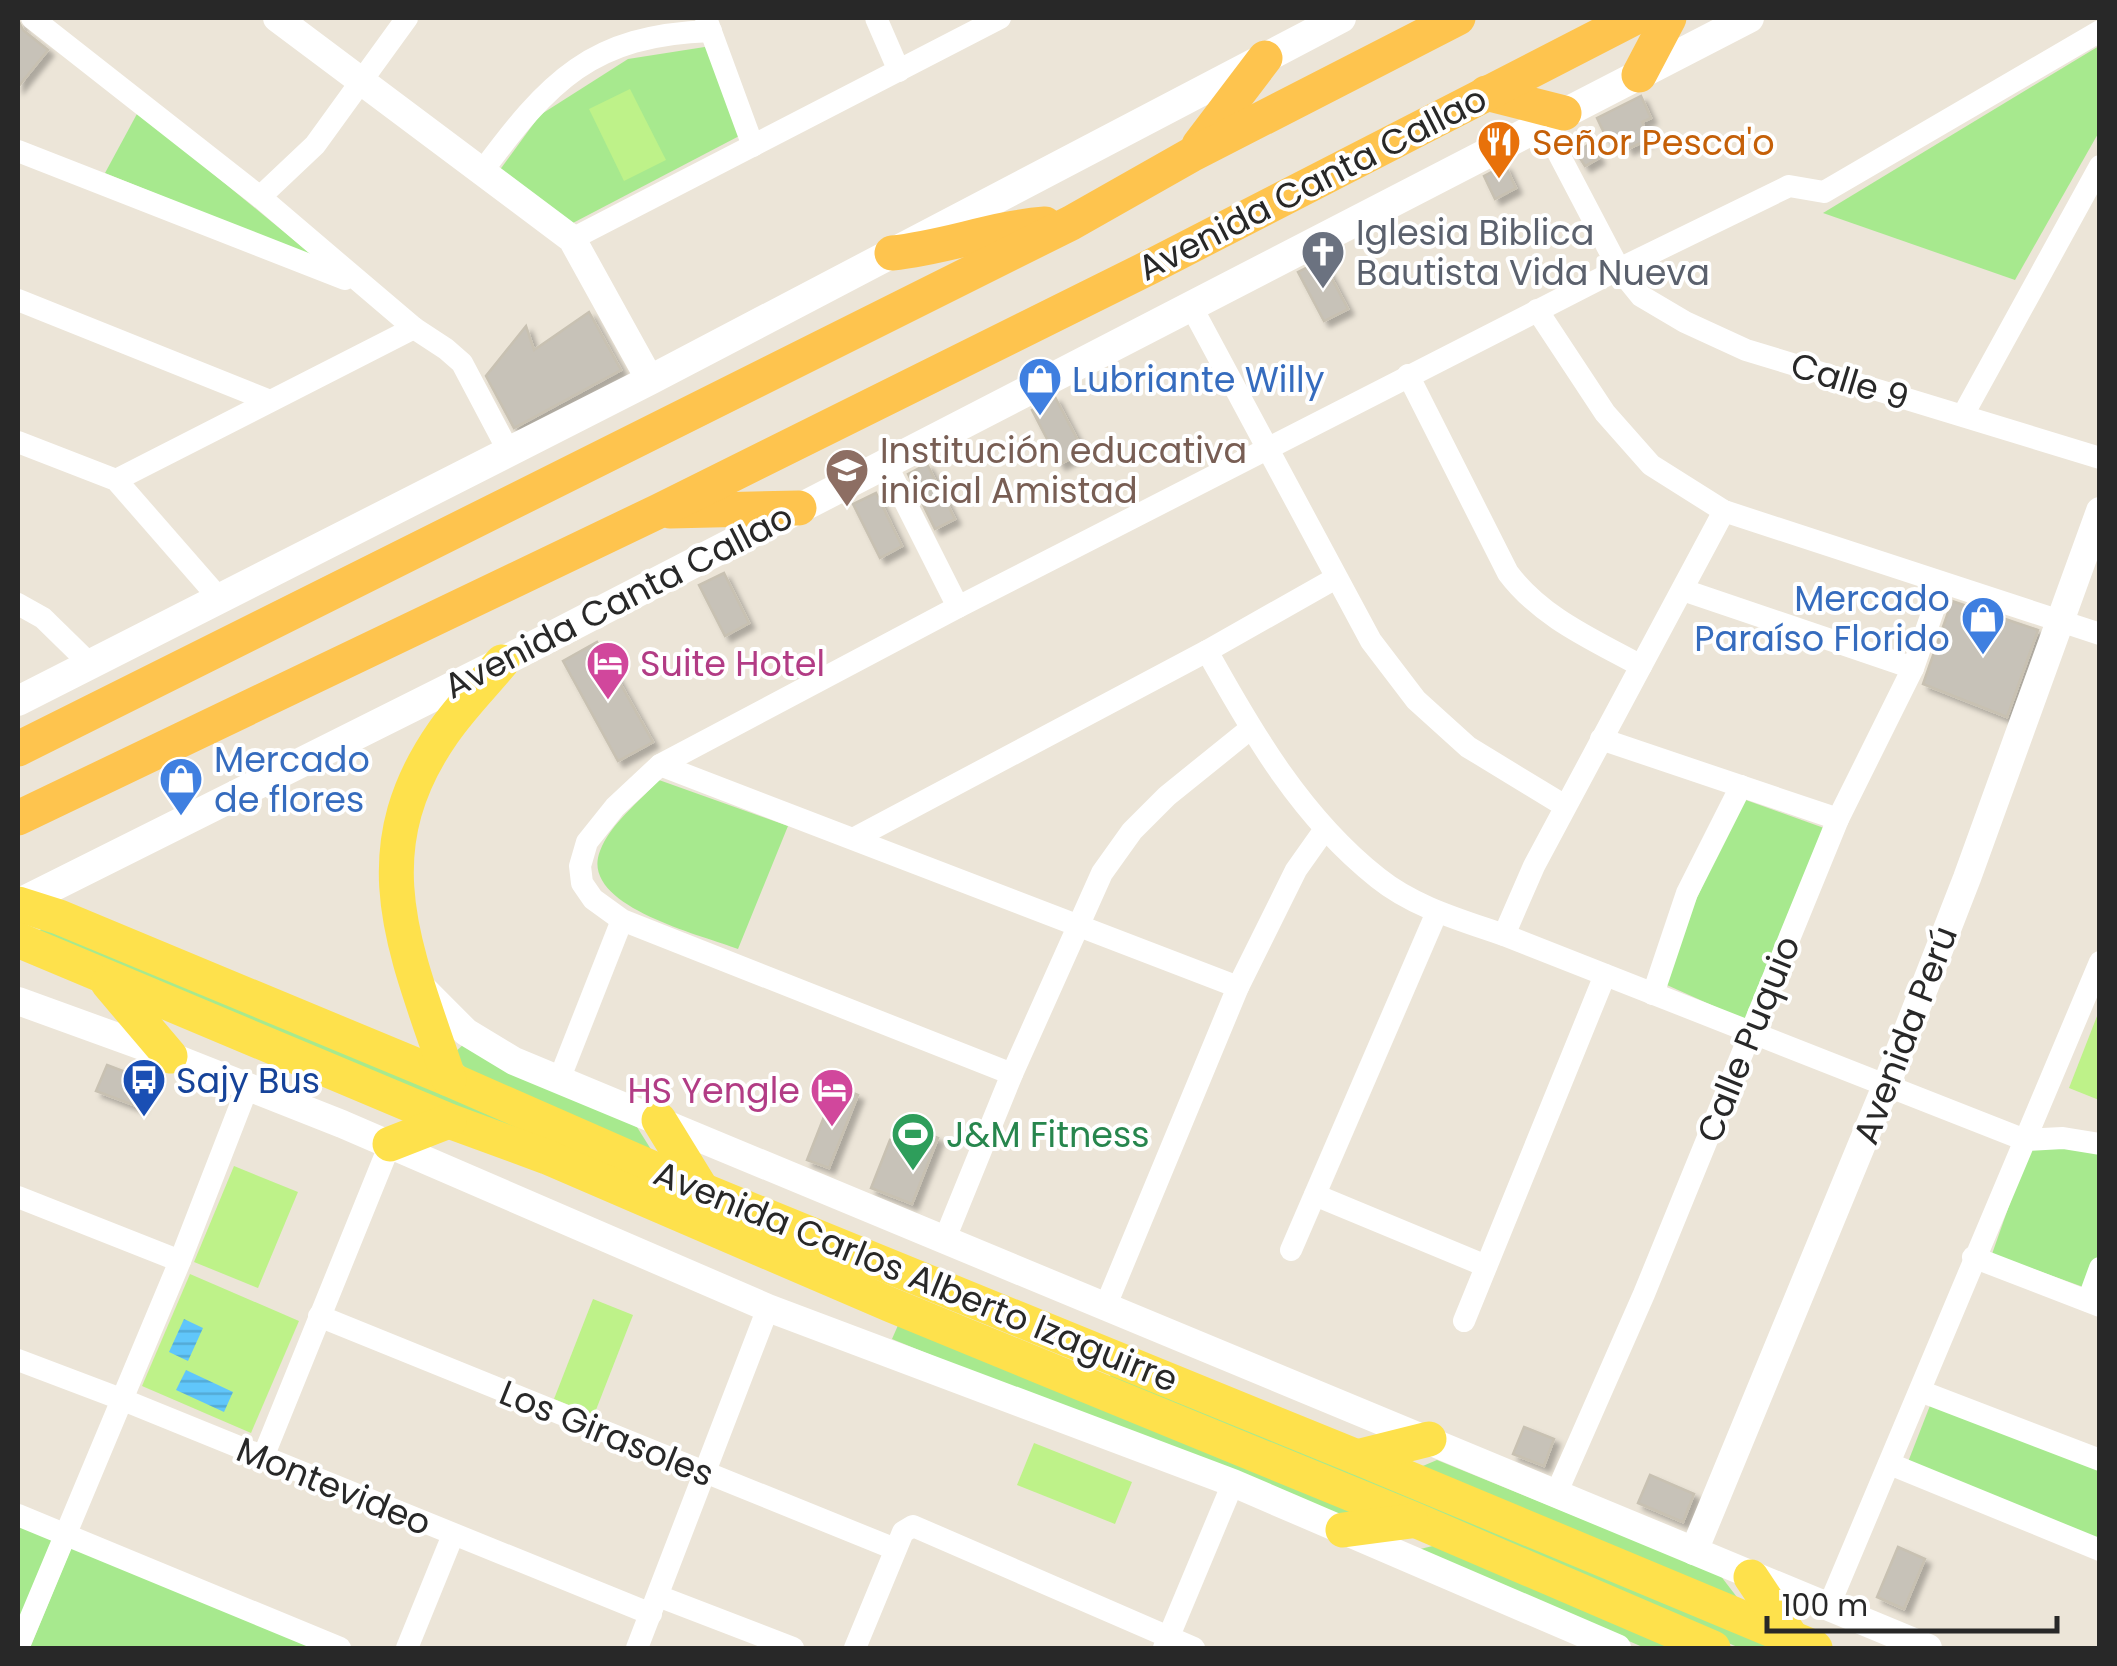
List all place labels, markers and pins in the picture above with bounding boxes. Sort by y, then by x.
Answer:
place label: Señor Pesca'o [1532,118,1775,167]
restaurant icon: Señor Pesca'o [1476,119,1522,180]
place label: Iglesia Biblica Bautista Vida Nueva [1356,208,1710,297]
church icon: Iglesia Biblica Bautista Vida Nueva [1300,229,1346,290]
place label: Lubriante Willy [1072,355,1325,404]
shop icon: Lubriante Willy [1017,356,1063,417]
place label: Institución educativa inicial Amistad [880,426,1247,515]
school or university icon: Institución educativa inicial Amistad [824,447,870,508]
place label: Mercado Paraíso Florido [1694,574,1950,663]
shop icon: Mercado Paraíso Florido [1960,595,2006,656]
place label: Suite Hotel [640,639,825,688]
hotel icon: Suite Hotel [585,640,631,701]
place label: Mercado de flores [214,735,370,824]
shop icon: Mercado de flores [158,756,204,817]
place label: Sajy Bus [176,1056,320,1105]
bus stop icon: Sajy Bus [121,1057,167,1118]
place label: HS Yengle [627,1066,800,1115]
hotel icon: HS Yengle [809,1067,855,1128]
place label: J&M Fitness [946,1110,1150,1159]
sports icon: J&M Fitness [890,1111,936,1172]

